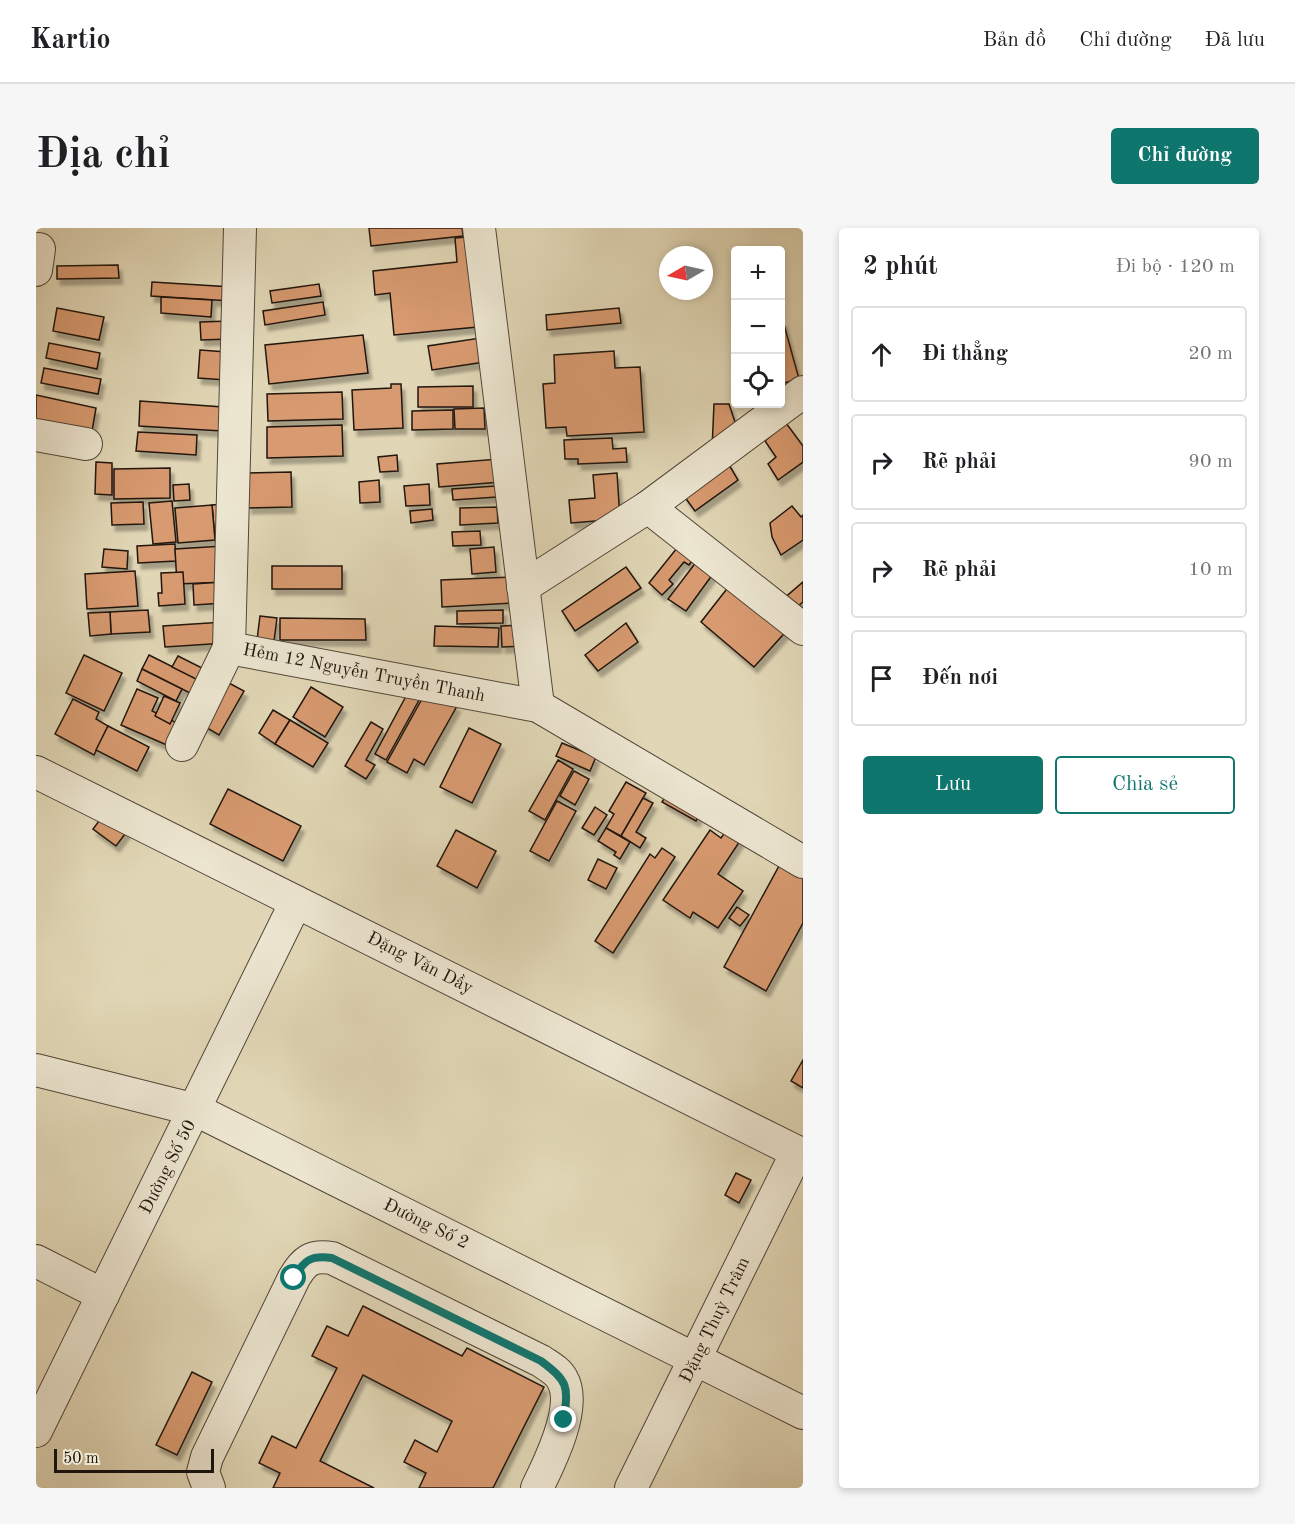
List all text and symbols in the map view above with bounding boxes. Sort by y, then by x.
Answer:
text: Kartio [30,27,111,55]
text: Bản đồ [983,30,1046,51]
text: Chỉ đường [1079,30,1172,51]
text: Đã lưu [1205,30,1265,51]
button: Chỉ đường [1111,128,1259,184]
text: Địa chỉ [36,135,170,177]
north arrow [659,246,713,300]
map controls [731,246,785,408]
button: + [731,246,785,300]
text: 2 phút [863,254,938,280]
text: Đi bộ · 120 m [1115,257,1235,277]
button: − [731,300,785,354]
icon: ahead [865,338,898,371]
text: Đi thẳng [922,343,1008,365]
text: 20 m [1188,344,1233,364]
button: locate [731,354,785,408]
icon: right [865,446,898,479]
text: Rẽ phải [922,451,997,473]
text: 90 m [1188,452,1233,472]
icon: right [865,554,898,587]
text: Rẽ phải [922,559,997,581]
text: 10 m [1188,560,1233,580]
street label: Hẻm 12 Nguyễn Truyền Thanh [241,638,487,705]
icon: arrive [865,662,898,695]
text: Đến nơi [922,667,998,689]
button: Lưu [863,756,1043,814]
button: Chia sẻ [1055,756,1235,814]
street label: Đặng Văn Dầy [364,926,477,998]
street label: Đường Số 50 [136,1117,199,1217]
street label: Đường Số 2 [381,1195,472,1252]
street label: Đặng Thuỳ Trâm [677,1254,753,1386]
route start [280,1264,306,1290]
route end [550,1406,576,1432]
scale bar [54,1446,214,1474]
text: 50 m [63,1451,99,1467]

